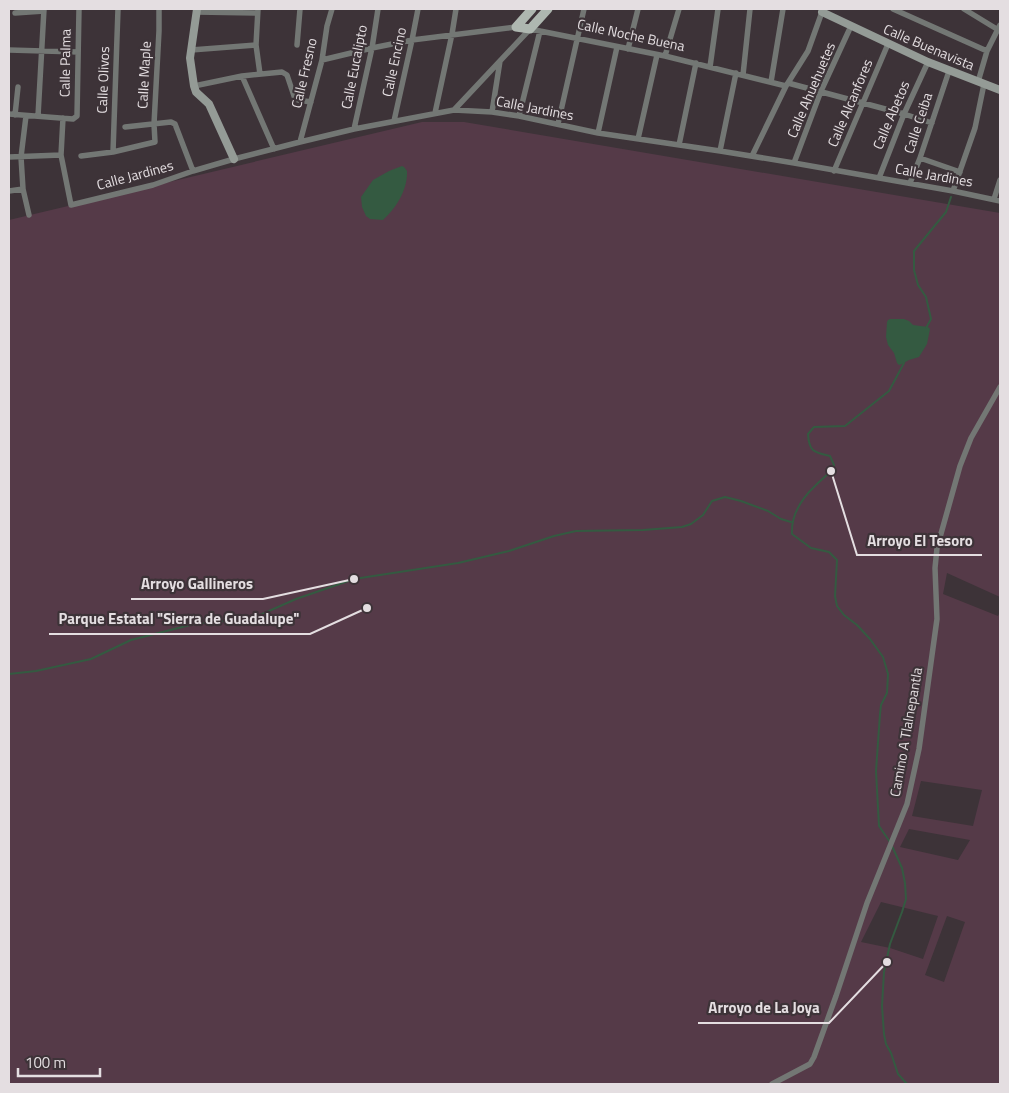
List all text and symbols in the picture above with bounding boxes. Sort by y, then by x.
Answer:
street label: Calle Noche Buena [575,13,687,56]
street label: Calle Buenavista [880,18,978,75]
street label: Calle Eucalipto [335,23,372,111]
street label: Calle Encino [376,25,411,99]
street label: Calle Palma [53,29,76,97]
street label: Calle Fresno [285,36,322,110]
street label: Calle Ahuehuetes [781,39,840,141]
street label: Calle Maple [131,41,156,109]
street label: Calle Olivos [91,46,114,114]
street label: Calle Alcanfores [822,56,878,150]
street label: Calle Abetos [867,77,914,152]
street label: Calle Jardines [495,90,576,125]
street label: Calle Ceiba [898,90,937,156]
street label: Calle Jardines [94,154,176,195]
street label: Calle Jardines [894,157,975,192]
callout: Arroyo El Tesoro [857,525,982,555]
text: Arroyo El Tesoro [867,529,973,552]
callout: Arroyo Gallineros [131,569,263,599]
text: Arroyo Gallineros [141,572,253,595]
callout: Parque Estatal "Sierra de Guadalupe" [49,604,310,634]
text: Parque Estatal "Sierra de Guadalupe" [59,607,299,630]
street label: Camino A Tlalnepantla [884,665,927,798]
callout: Arroyo de La Joya [698,993,829,1023]
text: Arroyo de La Joya [708,996,820,1019]
scale bar [18,1046,100,1078]
text: 100 m [25,1051,66,1074]

